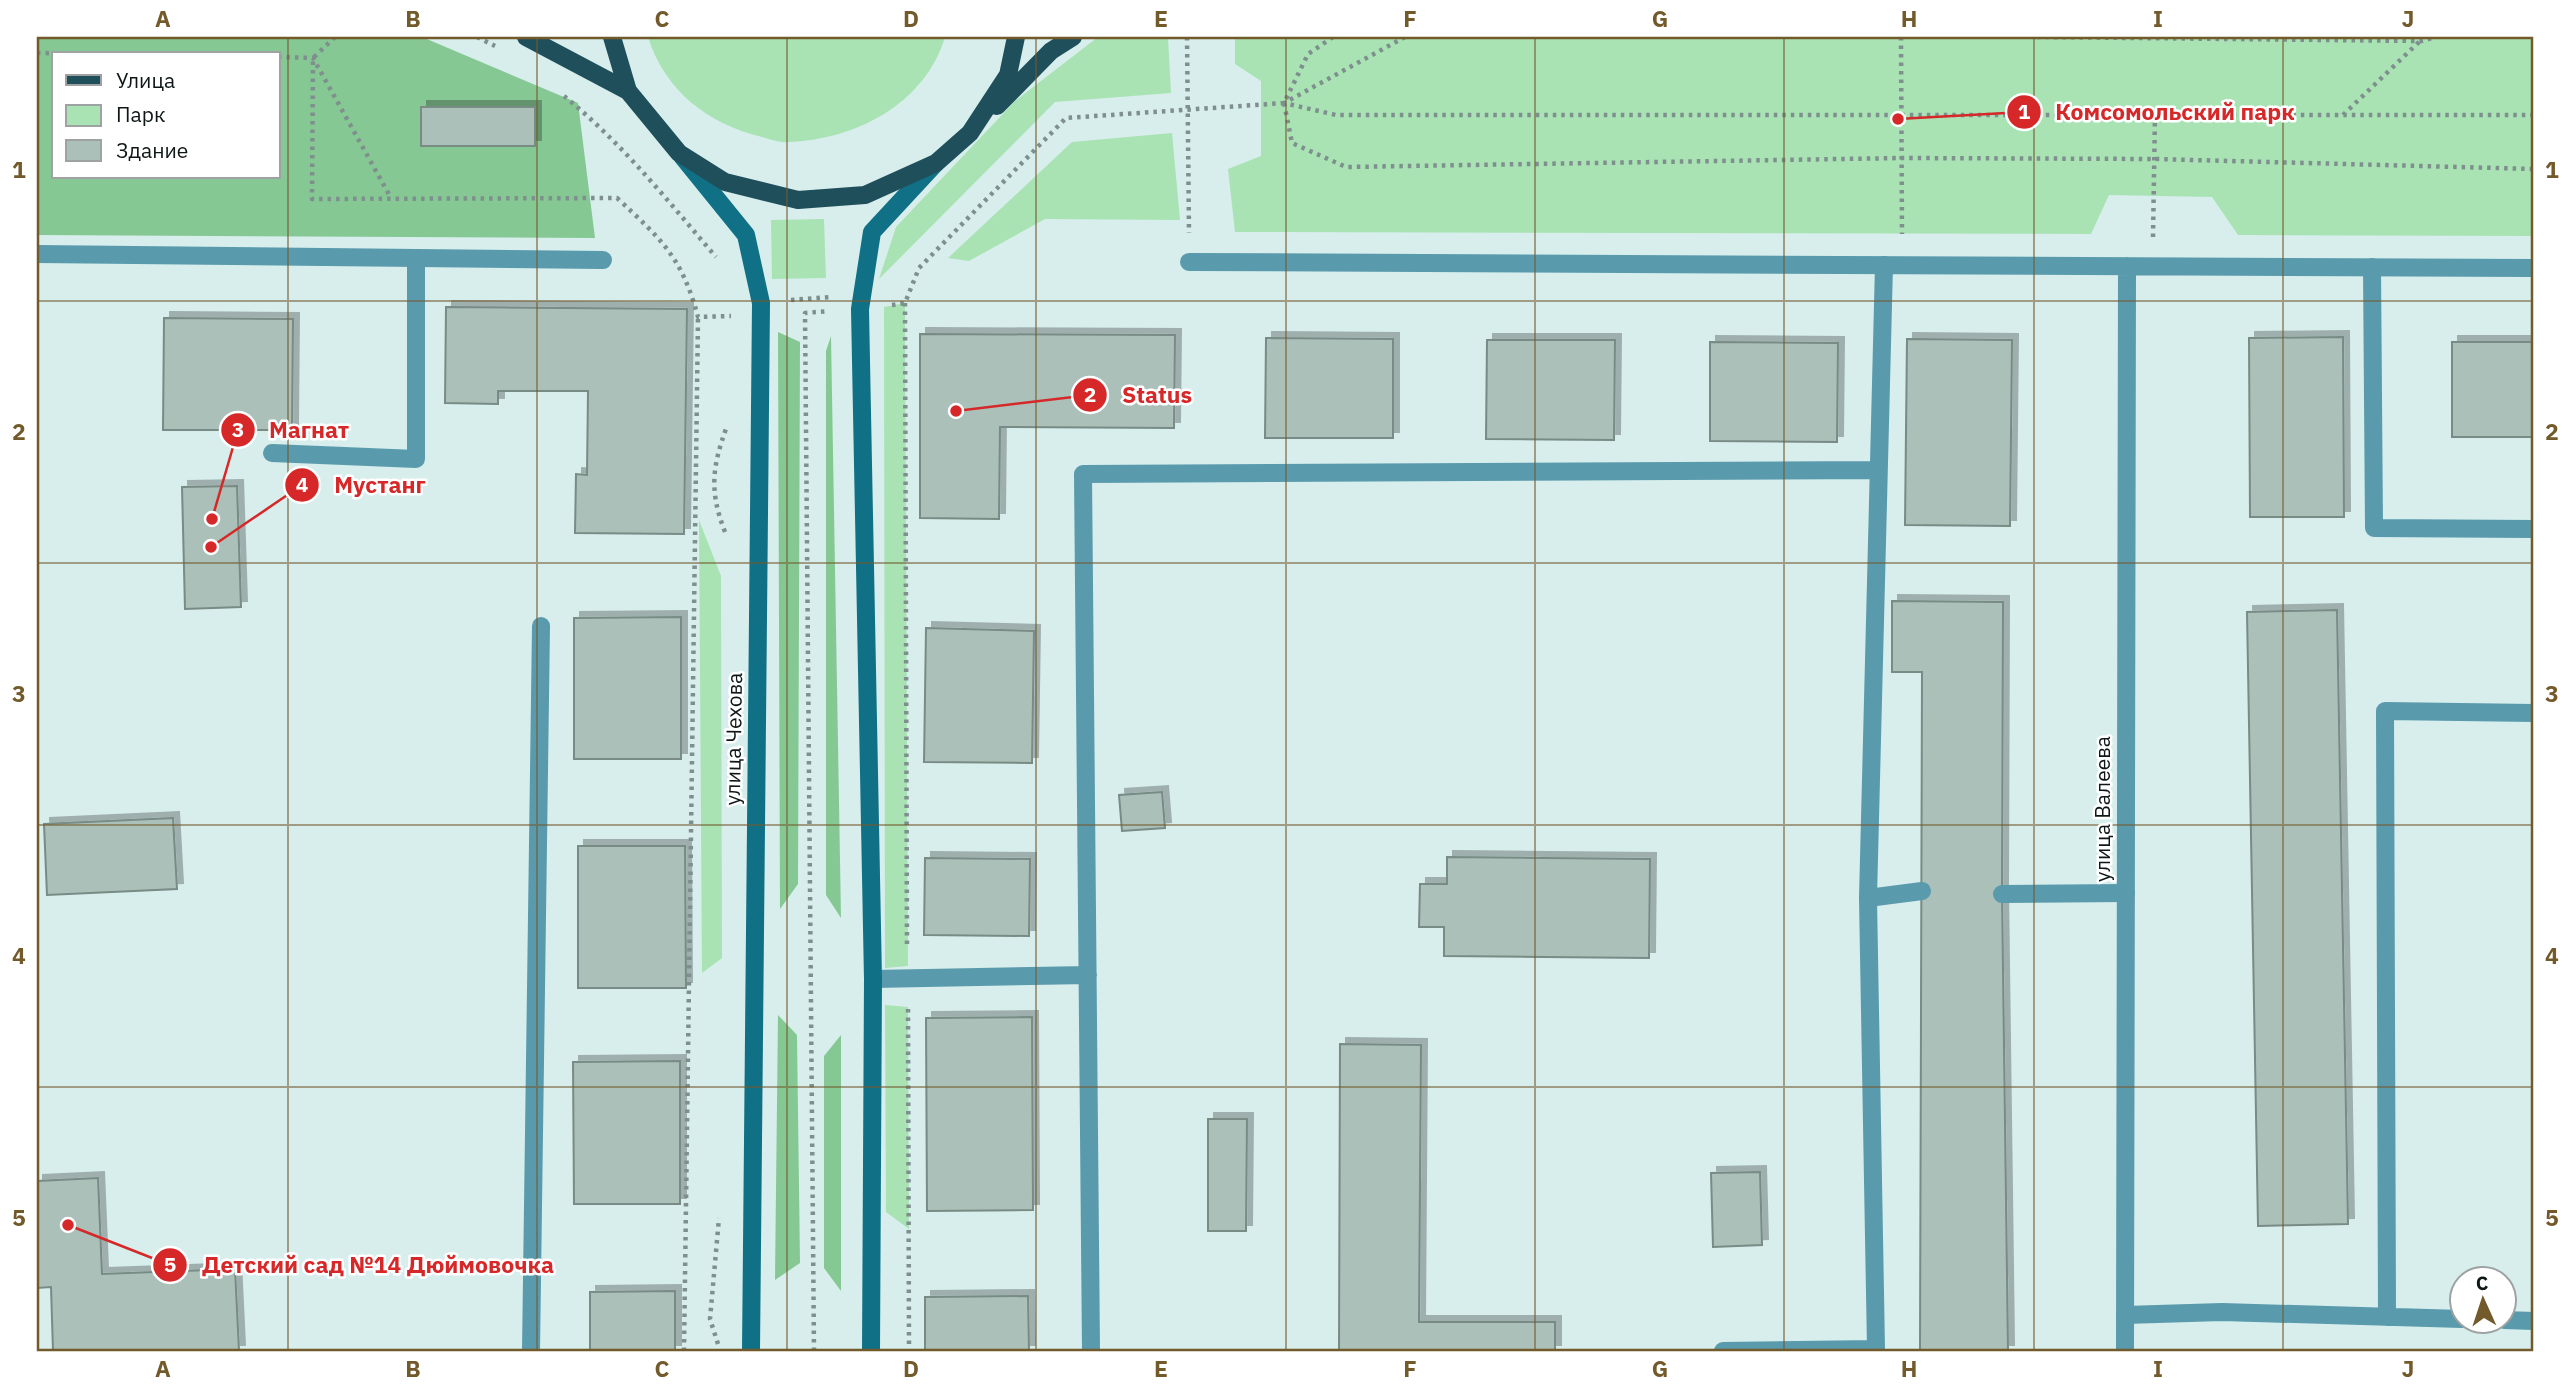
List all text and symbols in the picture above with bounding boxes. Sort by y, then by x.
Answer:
text: A [155,3,171,33]
text: B [405,3,421,33]
text: C [655,3,670,33]
text: D [903,3,919,33]
text: E [1154,3,1168,33]
text: F [1403,3,1417,33]
text: G [1652,3,1668,33]
text: H [1901,3,1917,33]
text: I [2153,3,2163,33]
text: J [2402,3,2414,33]
legend [52,52,280,178]
text: Улица [116,66,175,94]
callout: Комсомольский парк [2006,90,2309,134]
text: Комсомольский парк [2055,96,2295,126]
text: 1 [2018,97,2031,125]
text: Парк [116,100,166,128]
text: Здание [116,136,188,164]
text: 1 [12,154,26,184]
text: 1 [2545,154,2559,184]
callout: Status [1073,373,1206,417]
text: Status [1122,379,1192,409]
text: 2 [1084,380,1096,408]
callout: Магнат [220,408,364,452]
text: Магнат [269,414,349,444]
text: 3 [232,415,244,443]
text: 2 [12,416,26,446]
text: 2 [2545,416,2559,446]
callout: Мустанг [285,463,439,507]
text: Мустанг [334,469,426,499]
text: 4 [296,470,308,498]
street label: улица Чехова [718,672,748,806]
text: 3 [12,678,26,708]
text: 3 [2545,678,2559,708]
street label: улица Валеева [2088,736,2116,882]
text: 4 [12,940,26,970]
text: 4 [2545,940,2559,970]
text: 5 [12,1202,26,1232]
text: 5 [2545,1202,2559,1232]
callout: Детский сад №14 Дюймовочка [153,1243,568,1287]
text: Детский сад №14 Дюймовочка [202,1249,554,1279]
text: 5 [164,1250,176,1278]
north arrow [2448,1266,2518,1336]
text: С [2475,1271,2489,1295]
text: A [155,1353,171,1383]
text: B [405,1353,421,1383]
text: C [655,1353,670,1383]
text: D [903,1353,919,1383]
text: E [1154,1353,1168,1383]
text: F [1403,1353,1417,1383]
text: G [1652,1353,1668,1383]
text: H [1901,1353,1917,1383]
text: I [2153,1353,2163,1383]
text: J [2402,1353,2414,1383]

